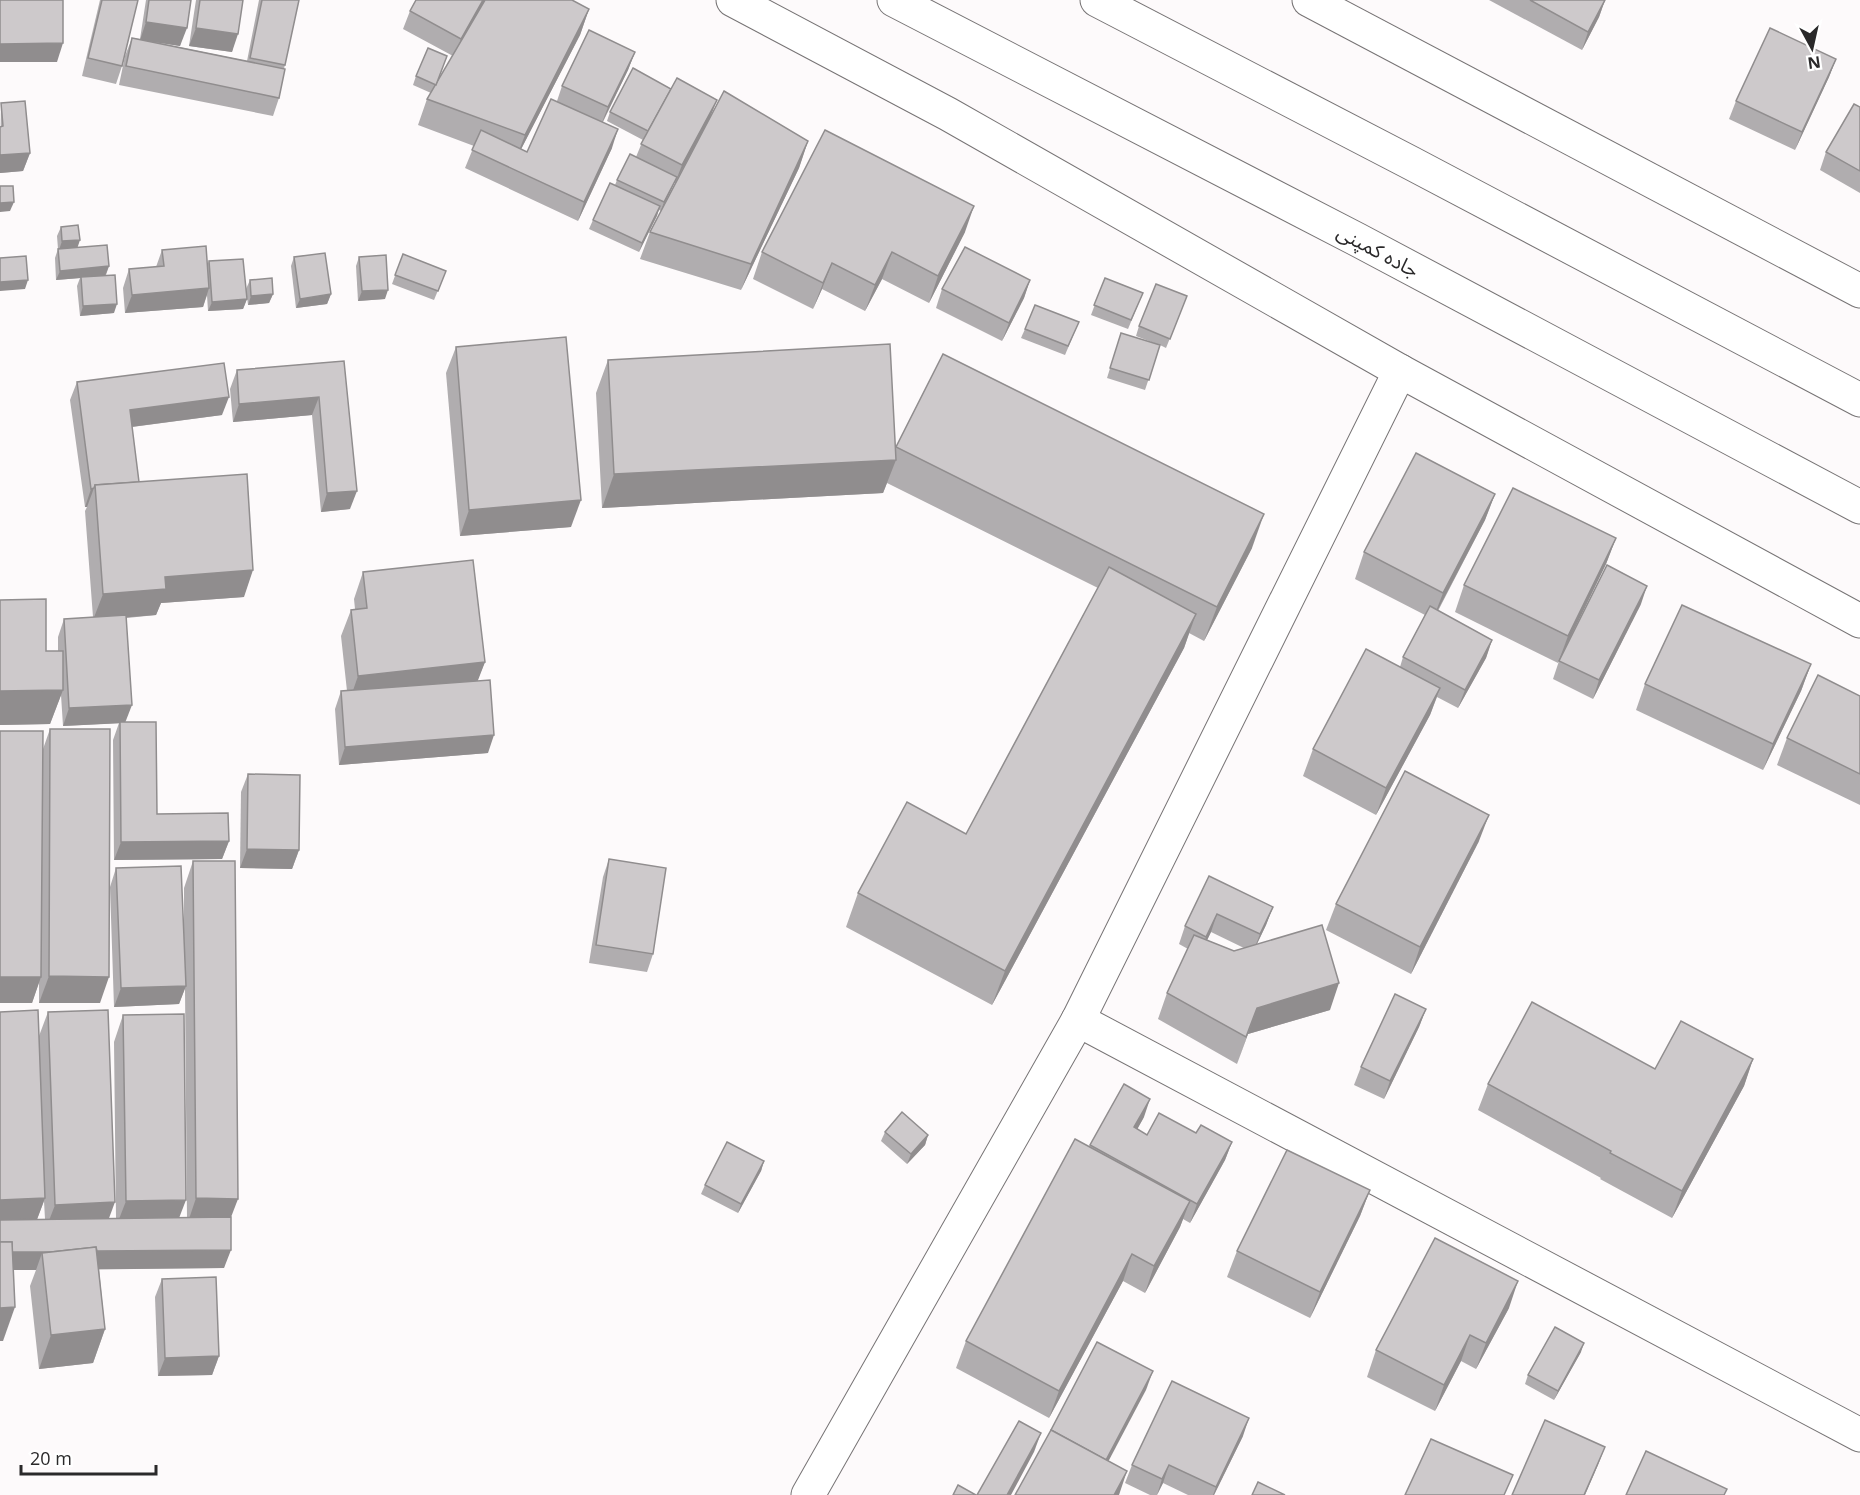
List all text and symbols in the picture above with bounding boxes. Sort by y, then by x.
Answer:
north arrow [1782,18,1842,78]
text: N [1806,51,1822,75]
street label: جاده کمپنی [1332,218,1424,284]
scale bar [21,1438,156,1476]
text: 20 m [30,1446,72,1470]

